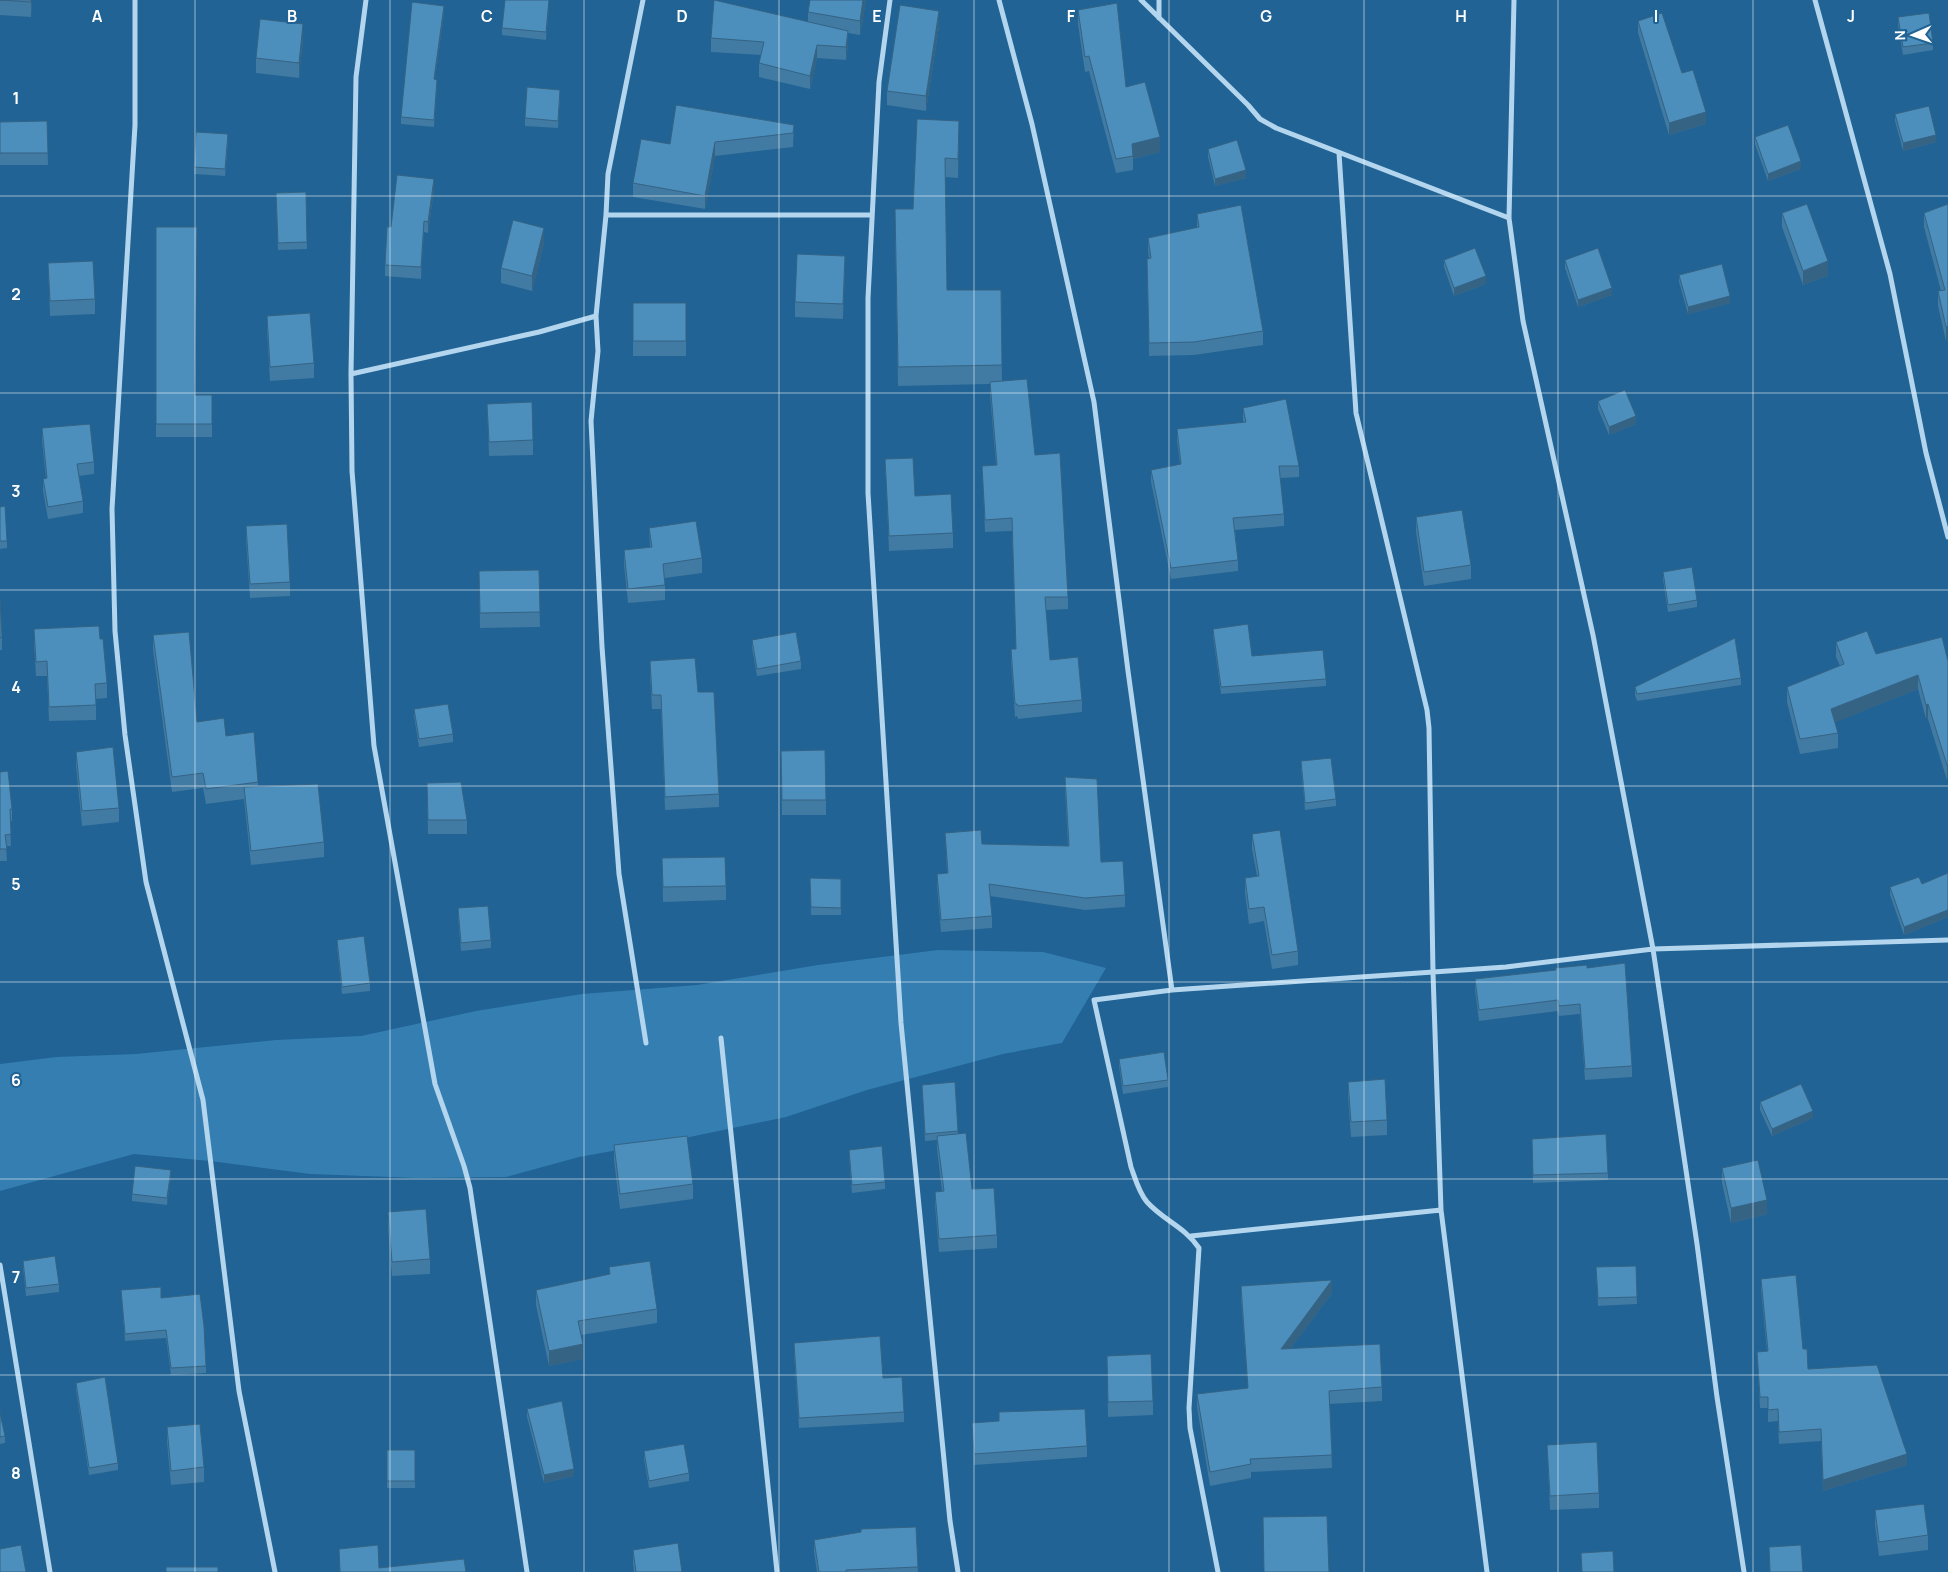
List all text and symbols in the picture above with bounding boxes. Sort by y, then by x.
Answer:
text: A [92,5,103,27]
text: B [287,5,297,27]
text: C [481,5,493,27]
text: D [676,5,688,27]
text: E [872,5,882,27]
text: F [1067,5,1076,27]
text: G [1260,5,1272,27]
text: H [1455,5,1467,27]
text: I [1654,5,1658,27]
text: J [1847,5,1855,27]
north arrow [1888,10,1938,60]
text: N [1890,30,1909,41]
text: 1 [12,87,20,109]
text: 2 [11,283,21,305]
text: 3 [11,480,21,502]
text: 4 [11,676,21,698]
text: 5 [11,873,21,895]
text: 6 [11,1069,21,1091]
text: 7 [12,1266,20,1288]
text: 8 [11,1462,21,1484]

